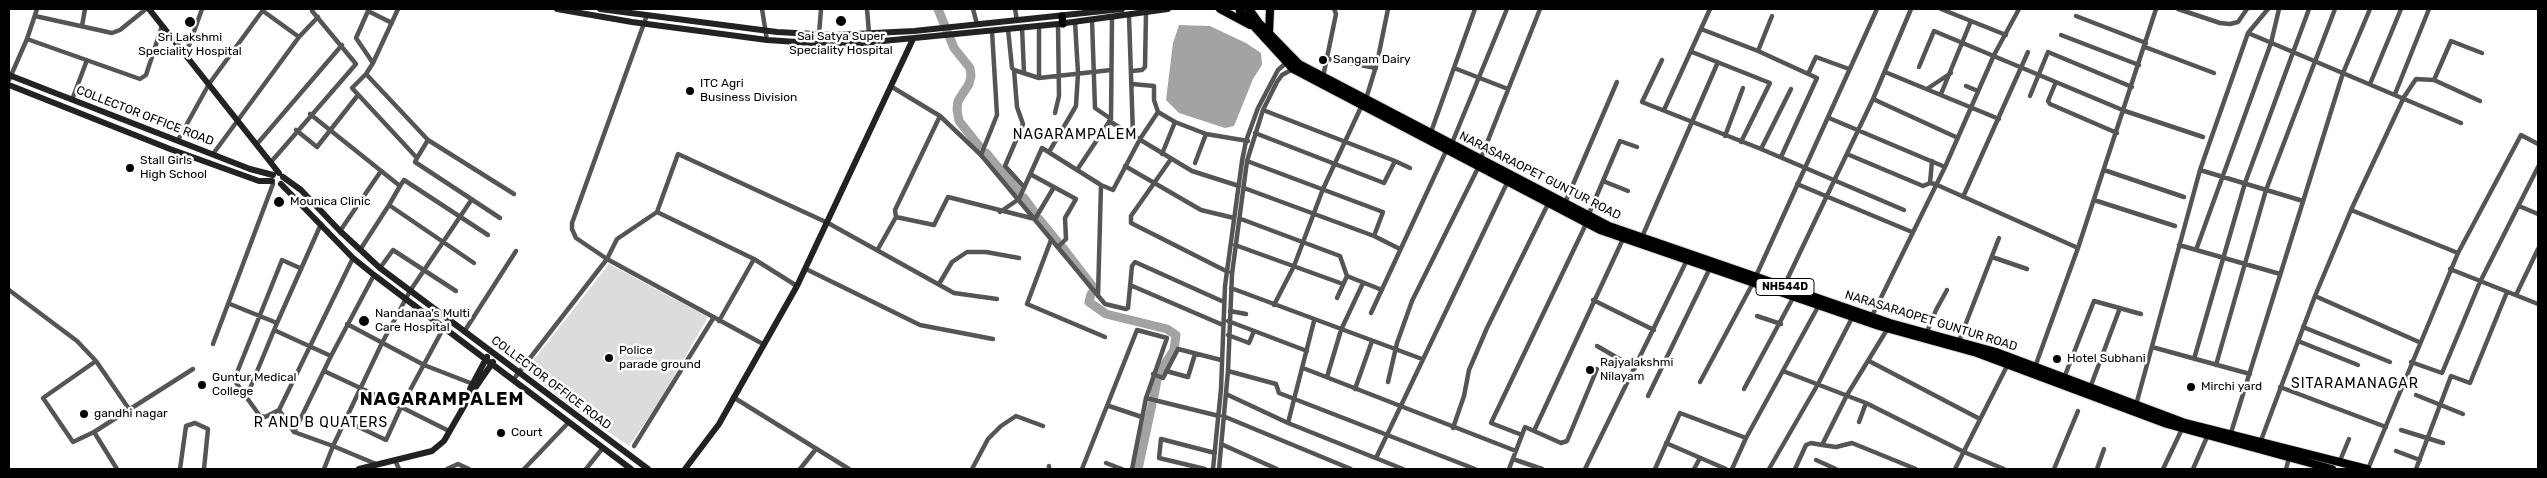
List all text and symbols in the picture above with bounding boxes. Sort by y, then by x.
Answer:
marker: Sai Satya Super Speciality Hospital [834,14,848,28]
marker: Sri Lakshmi Speciality Hospital [183,15,197,29]
place label: Sai Satya Super Speciality Hospital [789,30,893,58]
place label: Sri Lakshmi Speciality Hospital [138,31,242,59]
place label: Sangam Dairy [1333,53,1411,67]
marker: Sangam Dairy [1317,54,1329,66]
place label: ITC Agri Business Division [700,77,797,105]
street label: COLLECTOR OFFICE ROAD [74,83,216,149]
marker: ITC Agri Business Division [684,85,696,97]
district label: NAGARAMPALEM [1011,127,1139,143]
street label: NARASARAOPET GUNTUR ROAD [1457,129,1623,223]
place label: Stall Girls High School [140,154,207,182]
marker: Stall Girls High School [124,162,136,174]
marker: Mounica Clinic [272,195,286,209]
place label: Mounica Clinic [290,195,371,209]
road number: NH544D [1756,278,1814,296]
street label: NARASARAOPET GUNTUR ROAD [1843,288,2019,354]
place label: Nandanaa's Multi Care Hospital [375,307,470,335]
marker: Nandanaa's Multi Care Hospital [357,314,371,328]
street label: COLLECTOR OFFICE ROAD [488,333,614,433]
place label: Police parade ground [619,344,701,372]
marker: Police parade ground [603,352,615,364]
place label: Hotel Subhani [2067,352,2146,366]
marker: Hotel Subhani [2051,353,2063,365]
place label: Rajyalakshmi Nilayam [1600,356,1673,384]
marker: Rajyalakshmi Nilayam [1584,364,1596,376]
place label: Guntur Medical College [212,371,296,399]
district label: SITARAMANAGAR [2289,376,2421,392]
marker: Guntur Medical College [196,379,208,391]
place label: Mirchi yard [2201,380,2262,394]
marker: Mirchi yard [2185,381,2197,393]
district label: NAGARAMPALEM [358,389,526,411]
place label: gandhi nagar [94,407,168,421]
marker: gandhi nagar [78,408,90,420]
district label: R AND B QUATERS [252,415,390,431]
place label: Court [511,426,542,440]
marker: Court [495,427,507,439]

